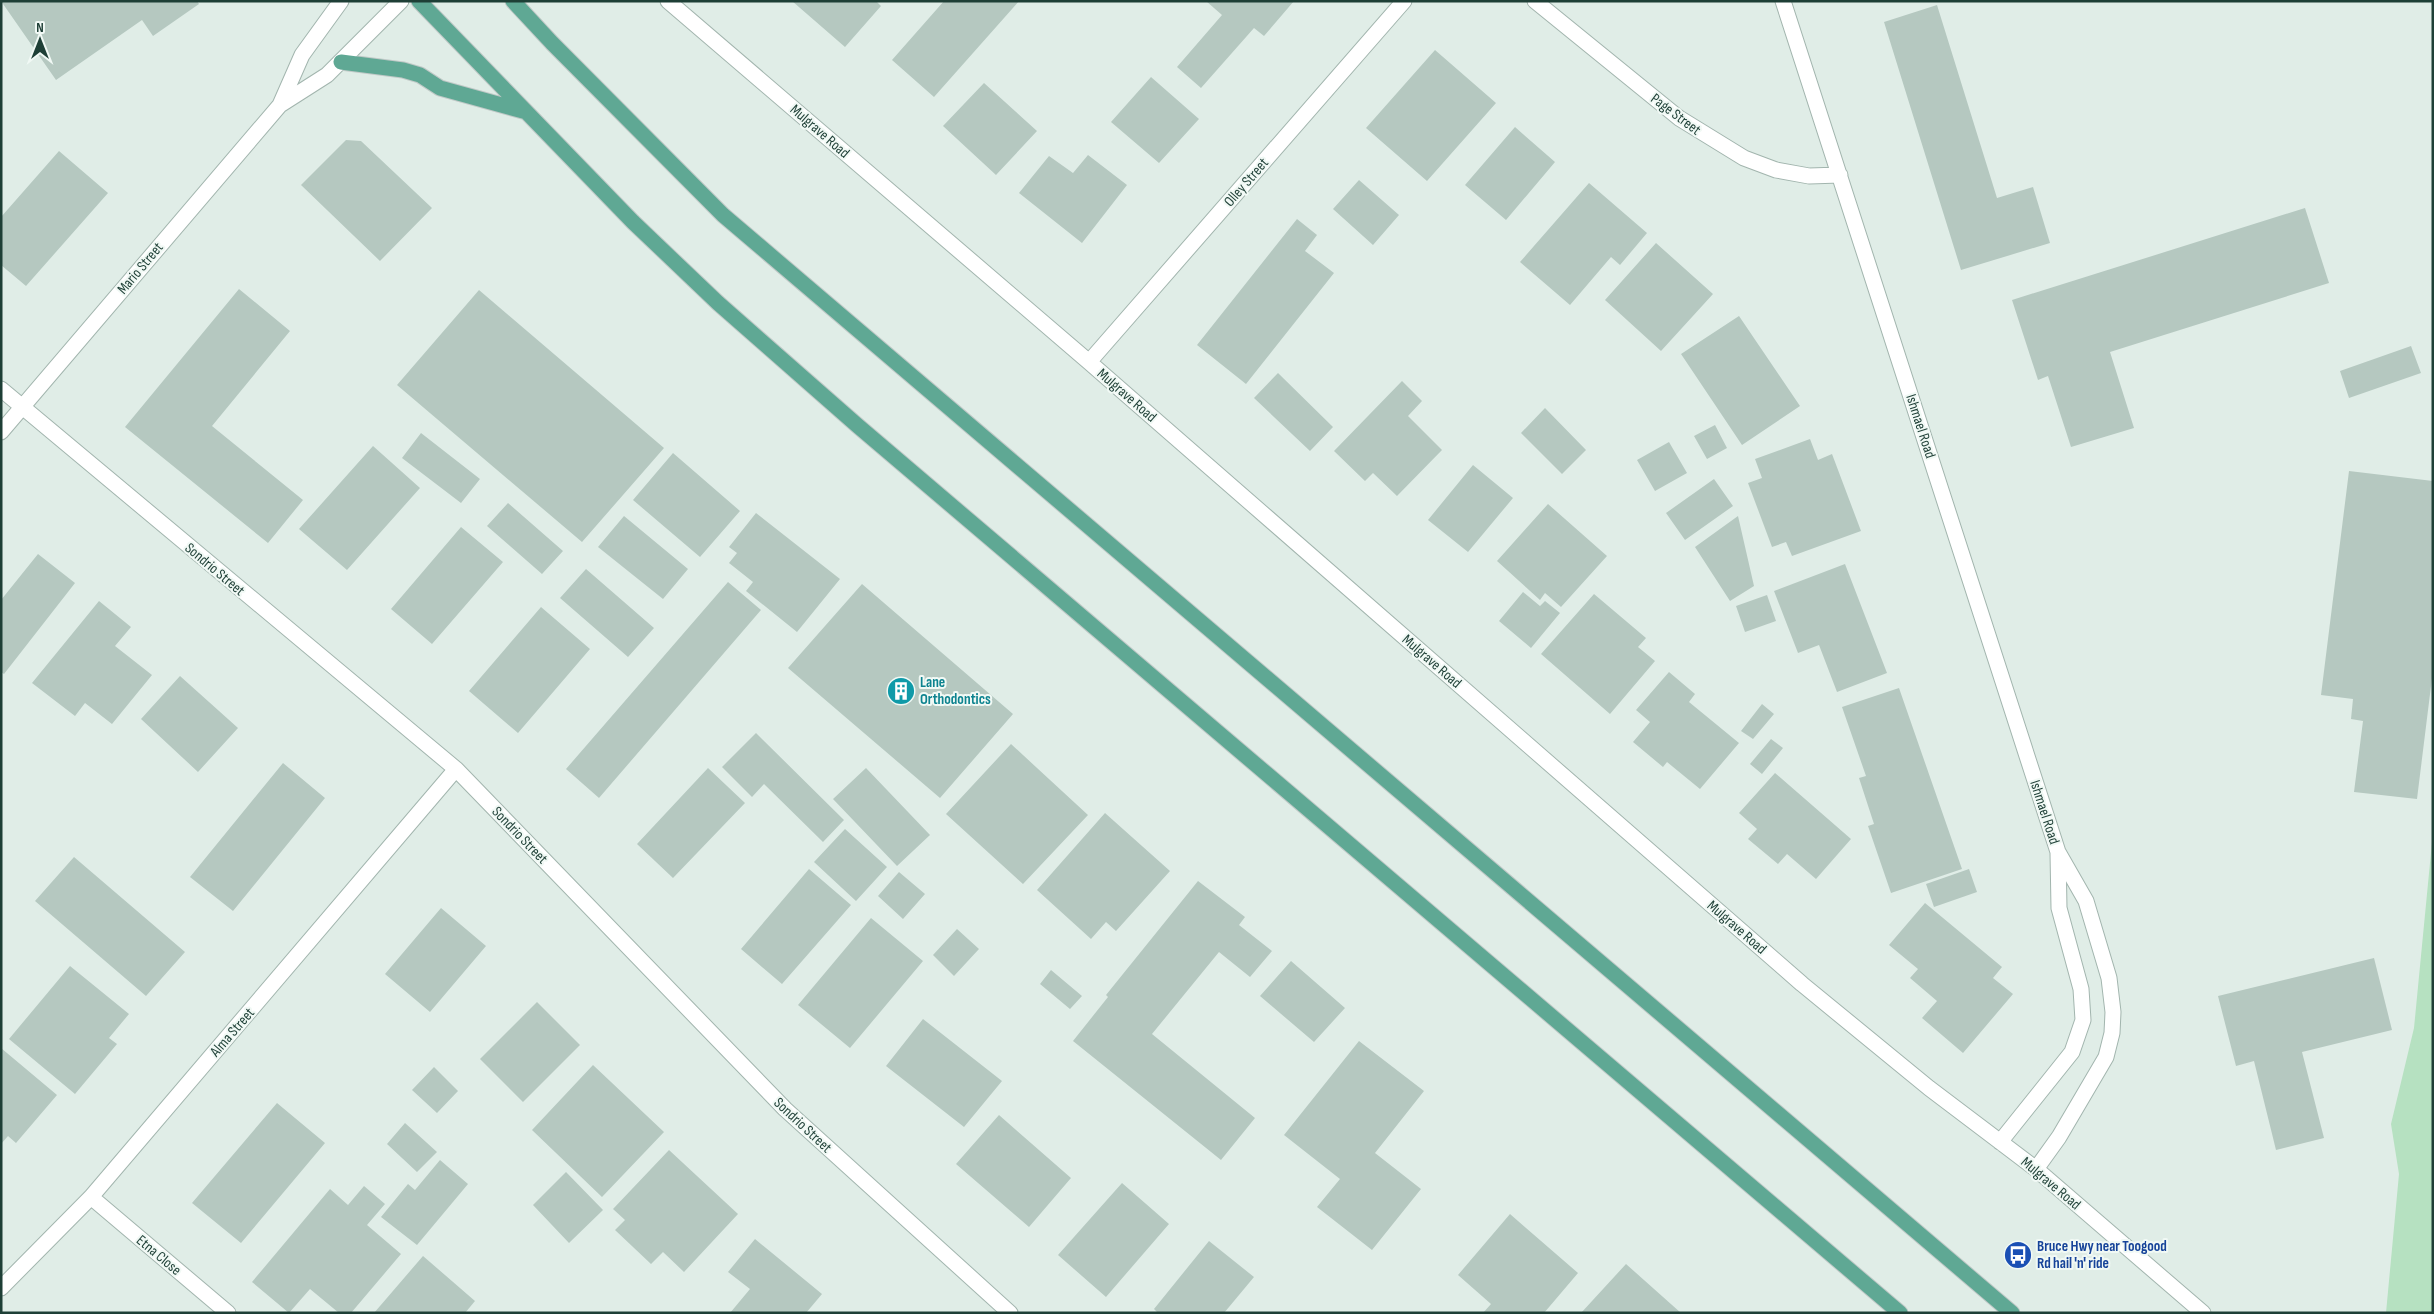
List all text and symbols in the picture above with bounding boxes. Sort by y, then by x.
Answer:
north arrow [15,15,65,65]
text: N [36,19,44,36]
street label: Page Street [1647,89,1705,140]
street label: Mulgrave Road [786,100,853,162]
street label: Olley Street [1220,154,1273,211]
street label: Mario Street [113,238,168,298]
street label: Mulgrave Road [1093,364,1160,426]
street label: Ishmael Road [1901,392,1940,461]
street label: Sondrio Street [181,539,249,600]
street label: Mulgrave Road [1398,630,1465,692]
place label: Lane Orthodontics [920,673,991,709]
building icon: Lane Orthodontics [886,676,916,706]
street label: Ishmael Road [2025,778,2064,847]
street label: Sondrio Street [488,803,552,868]
street label: Mulgrave Road [1703,896,1770,958]
street label: Alma Street [205,1004,259,1062]
street label: Sondrio Street [770,1094,836,1157]
street label: Mulgrave Road [2017,1153,2085,1214]
street label: Etna Close [132,1231,185,1280]
place label: Bruce Hwy near Toogood Rd hail 'n' ride [2037,1237,2167,1273]
bus stop icon: Bruce Hwy near Toogood Rd hail 'n' ride [2003,1240,2033,1270]

